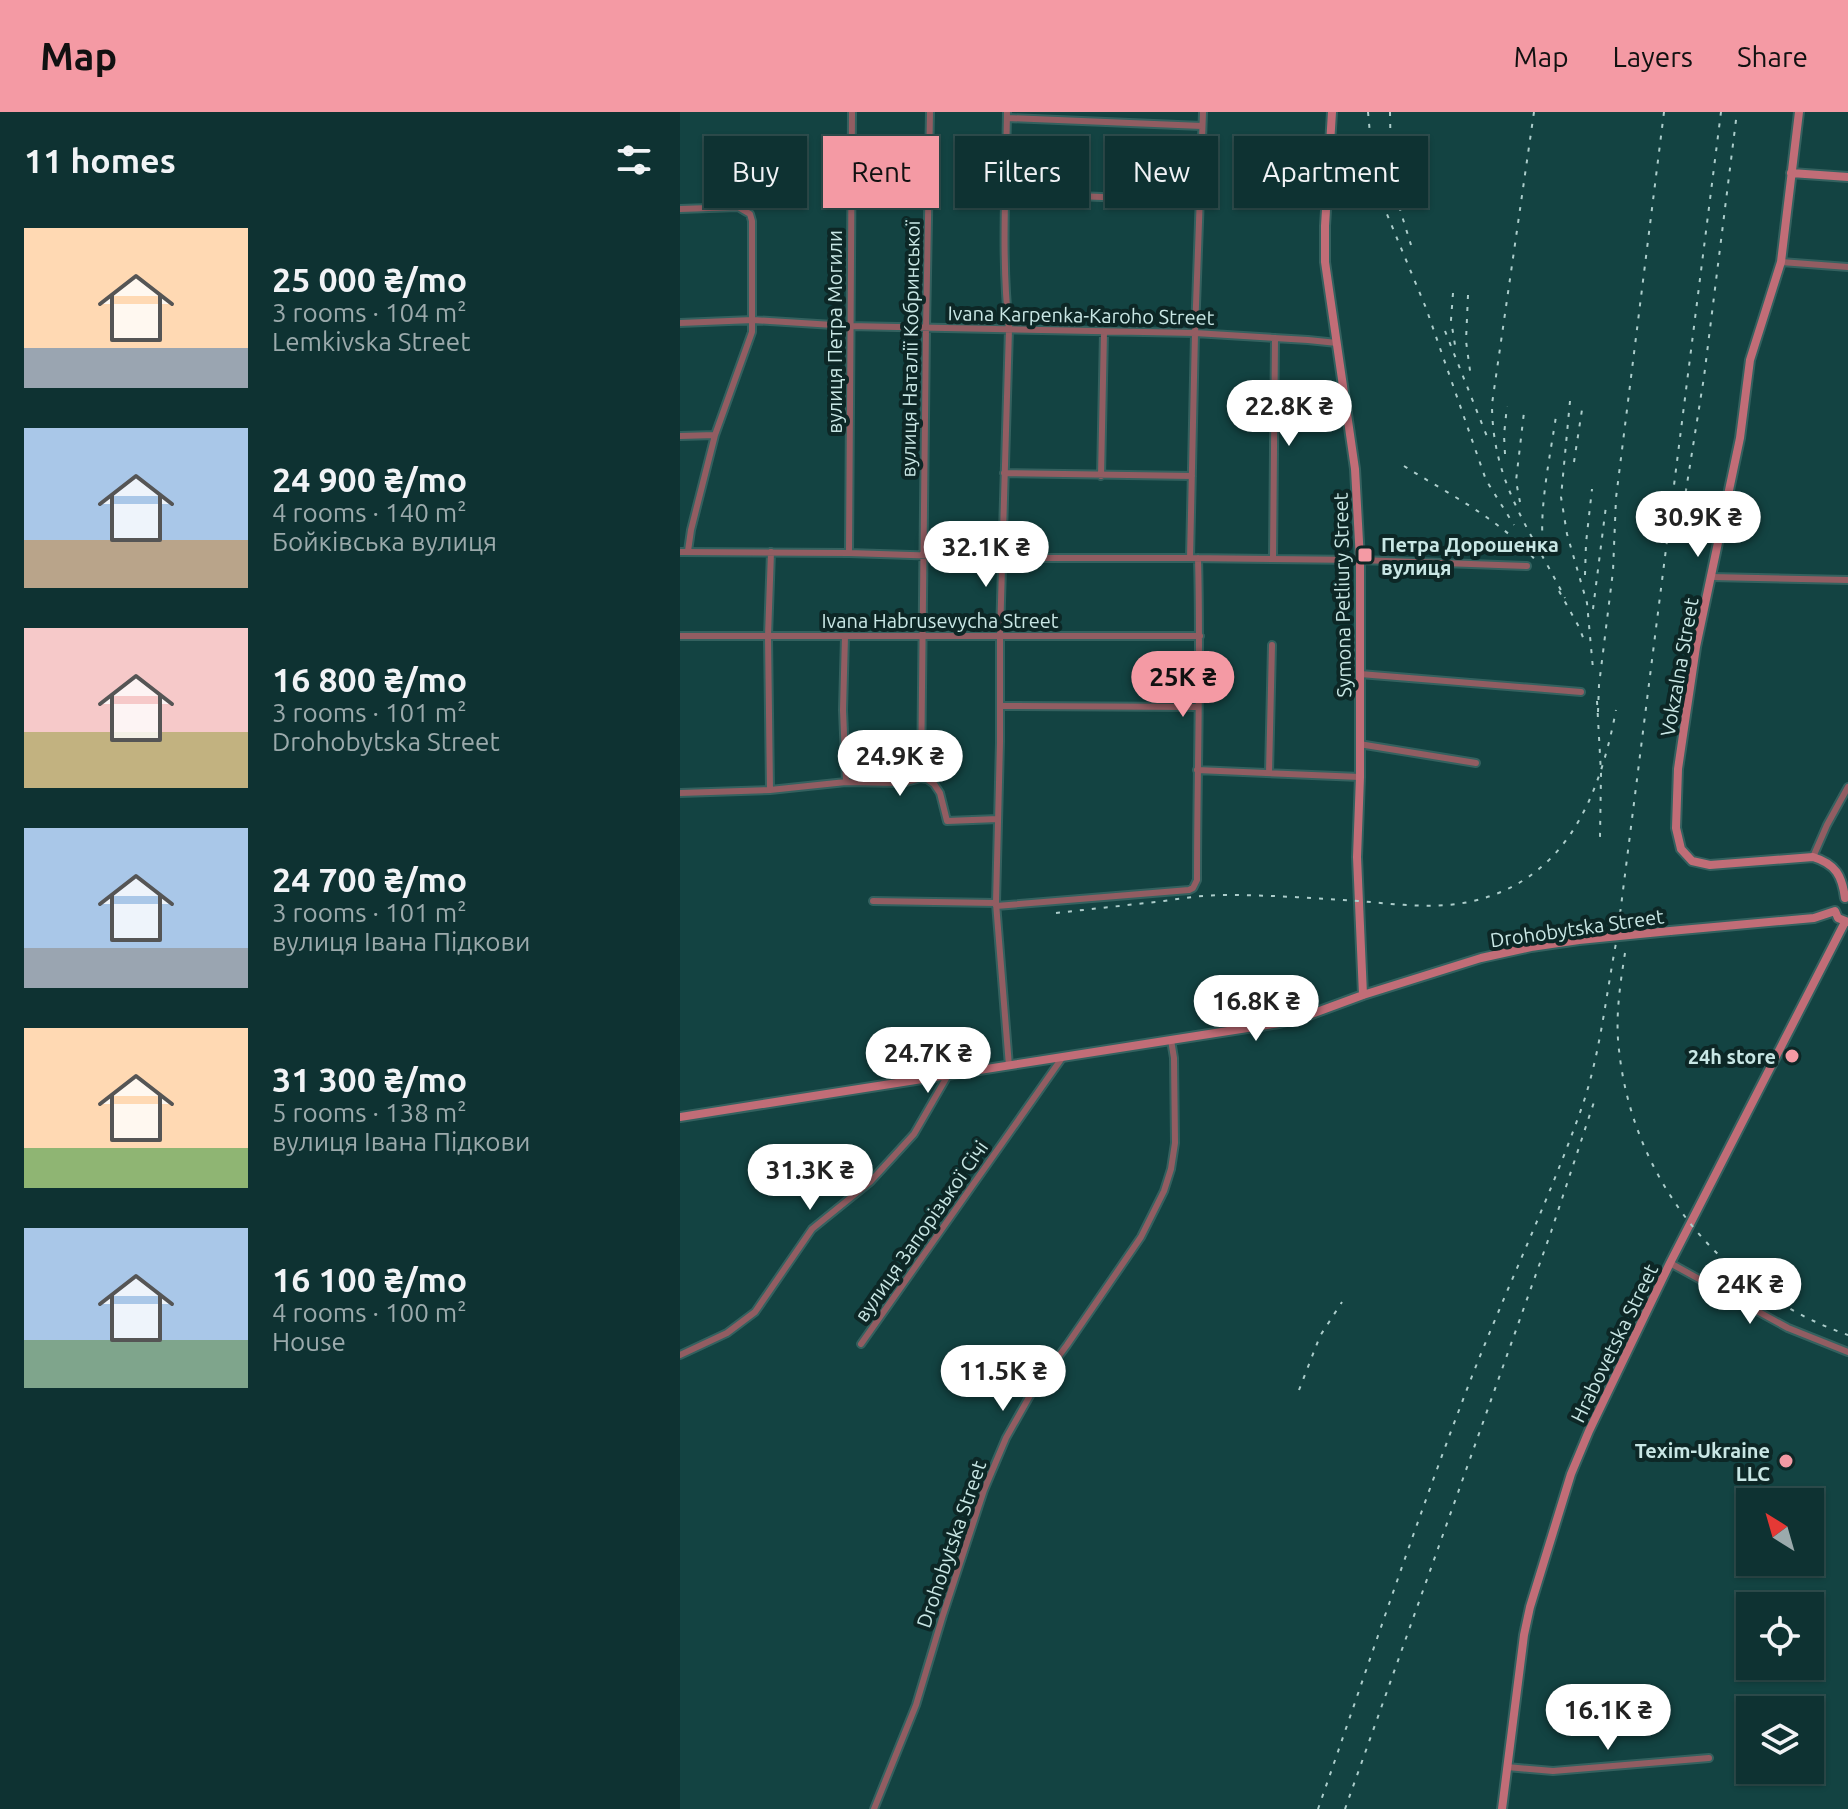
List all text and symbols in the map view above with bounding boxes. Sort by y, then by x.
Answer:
text: Map [40,35,117,77]
text: Map [1513,41,1569,72]
text: Layers [1613,41,1693,72]
text: Share [1737,41,1808,72]
chip: Buy [704,136,807,208]
chip: Rent [823,136,939,208]
chip: Filters [955,136,1089,208]
chip: New [1105,136,1218,208]
chip: Apartment [1234,136,1428,208]
icon: filters [612,138,656,182]
text: 11 homes [24,141,176,179]
street label: вулиця Наталії Кобринської [896,219,924,478]
street label: вулиця Петра Могили [823,230,846,434]
icon: home [88,260,184,356]
text: 25 000 ₴/mo [272,260,467,298]
text: 3 rooms · 104 m² [272,298,467,327]
street label: Ivana Karpenka-Karoho Street [947,301,1215,329]
text: Lemkivska Street [272,327,470,356]
pin: 22.8K ₴ [1215,380,1363,448]
text: 22.8K ₴ [1245,391,1333,420]
icon: home [88,460,184,556]
text: 24 900 ₴/mo [272,460,467,498]
pin: 30.9K ₴ [1624,491,1772,559]
street label: Symona Petliury Street [1329,492,1355,698]
text: 4 rooms · 140 m² [272,498,467,527]
text: 30.9K ₴ [1654,502,1742,531]
pin: 32.1K ₴ [912,521,1060,589]
text: Бойківська вулиця [272,527,497,556]
text: 32.1K ₴ [942,532,1030,561]
place label: Петра Дорошенка вулиця [1381,533,1559,579]
marker: Петра Дорошенка вулиця [1356,546,1374,564]
street label: Vokzalna Street [1655,596,1703,738]
street label: Ivana Habrusevycha Street [821,609,1059,632]
pin: 25K ₴ [1127,651,1239,719]
icon: home [88,660,184,756]
text: 16 800 ₴/mo [272,660,467,698]
text: 25K ₴ [1149,662,1217,691]
text: 3 rooms · 101 m² [272,698,467,727]
text: Drohobytska Street [272,727,500,756]
pin: 24.9K ₴ [826,730,974,798]
text: 24.9K ₴ [856,741,944,770]
icon: home [88,860,184,956]
text: 24 700 ₴/mo [272,860,467,898]
text: 3 rooms · 101 m² [272,898,467,927]
street label: Drohobytska Street [1489,904,1665,952]
text: вулиця Івана Підкови [272,927,530,956]
pin: 16.8K ₴ [1182,975,1330,1043]
text: 16.8K ₴ [1212,986,1300,1015]
pin: 24.7K ₴ [854,1027,1002,1095]
text: 24.7K ₴ [884,1038,972,1067]
place label: 24h store [1688,1045,1776,1068]
marker: 24h store [1783,1047,1801,1065]
icon: home [88,1060,184,1156]
text: 31 300 ₴/mo [272,1060,467,1098]
text: 5 rooms · 138 m² [272,1098,467,1127]
text: вулиця Івана Підкови [272,1127,530,1156]
street label: вулиця Запорізької Січі [850,1136,992,1326]
pin: 31.3K ₴ [736,1144,884,1212]
text: 31.3K ₴ [766,1155,854,1184]
pin: 24K ₴ [1694,1258,1806,1326]
icon: home [88,1260,184,1356]
text: 16 100 ₴/mo [272,1260,467,1298]
street label: Hrabovetska Street [1566,1260,1662,1426]
text: 24K ₴ [1716,1269,1784,1298]
text: 4 rooms · 100 m² [272,1298,467,1327]
text: House [272,1327,346,1356]
pin: 11.5K ₴ [929,1345,1077,1413]
text: 11.5K ₴ [959,1356,1047,1385]
place label: Texim-Ukraine LLC [1635,1439,1770,1485]
marker: Texim-Ukraine LLC [1777,1452,1795,1470]
street label: Drohobytska Street [912,1457,990,1631]
north arrow [1736,1488,1824,1576]
map controls [1736,1488,1824,1784]
button: locate [1736,1592,1824,1680]
pin: 16.1K ₴ [1534,1684,1682,1752]
text: 16.1K ₴ [1564,1695,1652,1724]
button: layers [1736,1696,1824,1784]

